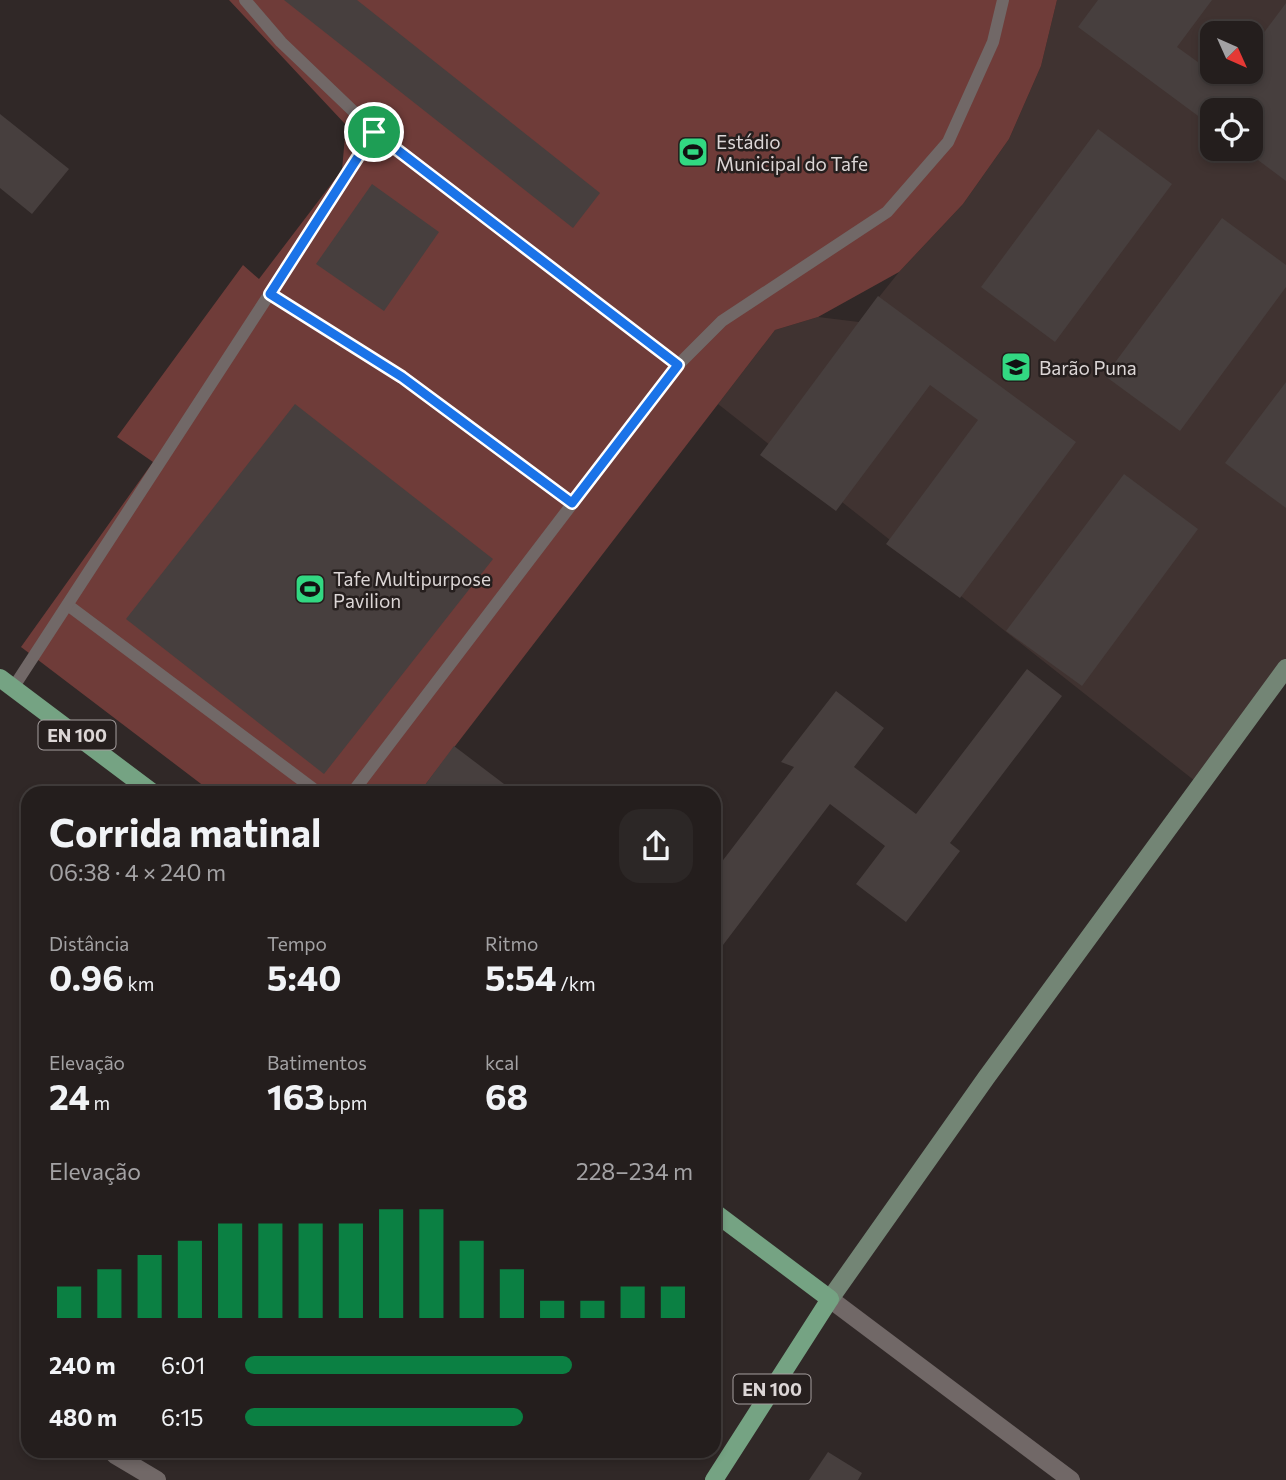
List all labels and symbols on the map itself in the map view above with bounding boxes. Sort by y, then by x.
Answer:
north arrow [1200,21,1264,84]
pin [344,102,404,162]
place label: Estádio Municipal do Tafe [716,130,868,175]
sports icon: Estádio Municipal do Tafe [676,135,710,169]
school or university icon: Barão Puna [999,350,1033,384]
place label: Barão Puna [1039,356,1137,379]
place label: Tafe Multipurpose Pavilion [333,567,491,612]
sports icon: Tafe Multipurpose Pavilion [293,572,327,606]
road number: EN 100 [38,720,116,750]
road number: EN 100 [734,1374,810,1404]

